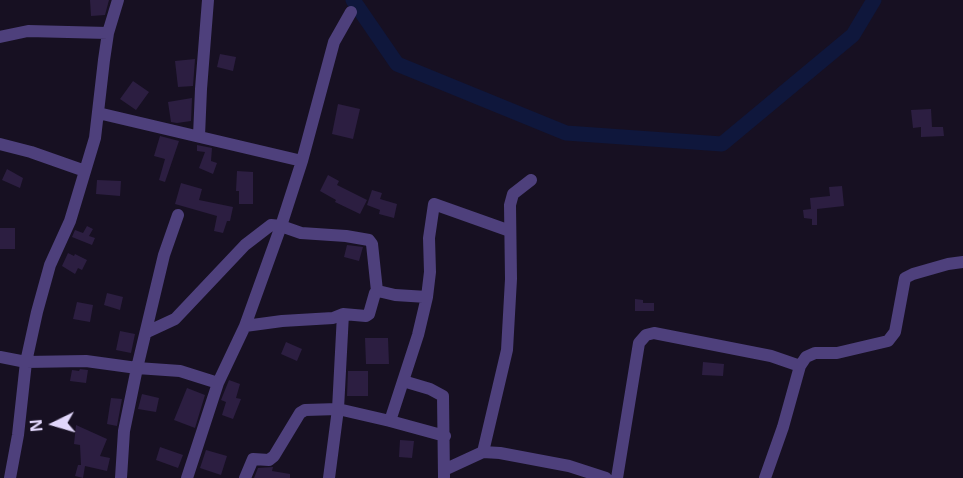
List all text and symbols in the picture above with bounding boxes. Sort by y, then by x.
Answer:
north arrow [24,394,84,454]
text: N [25,418,48,433]

